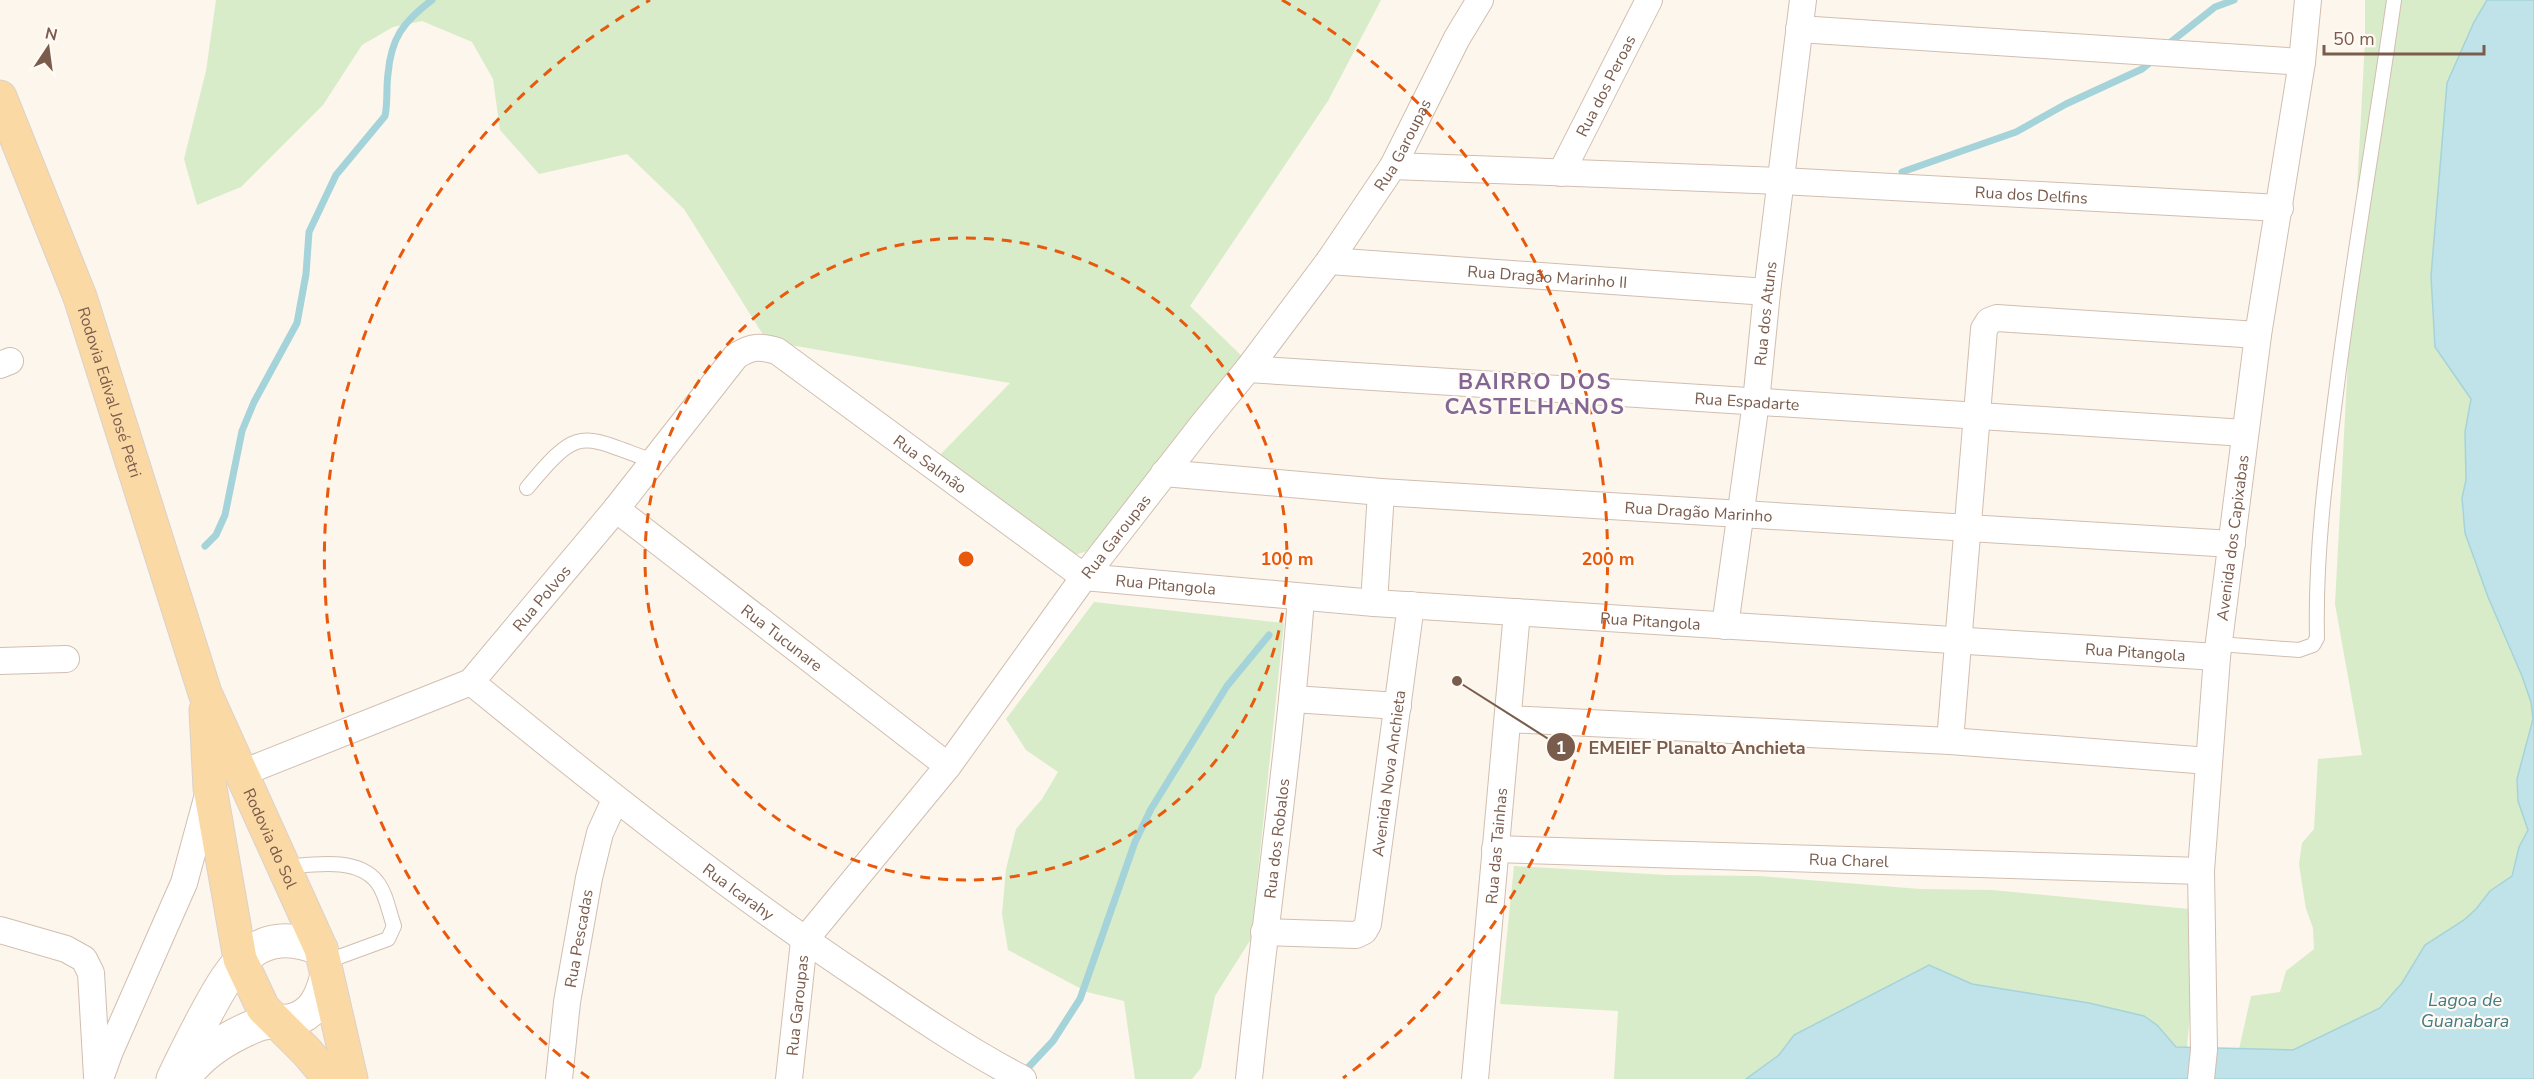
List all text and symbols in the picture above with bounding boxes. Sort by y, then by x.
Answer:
north arrow [18,18,78,78]
scale bar [2324,18,2484,56]
text: N [43,22,59,46]
text: 50 m [2333,27,2375,51]
street label: Rua dos Peroas [1571,31,1641,141]
street label: Rua Garoupas [1369,95,1437,195]
street label: Rua dos Delfins [1974,181,2088,210]
street label: Rua dos Atuns [1750,260,1783,367]
street label: Rua Dragão Marinho II [1467,261,1628,294]
street label: Rodovia Edival José Petri [72,304,146,480]
district label: BAIRRO DOS CASTELHANOS [1445,367,1626,422]
street label: Rua Espadarte [1694,388,1800,416]
street label: Rua Salmão [888,430,971,499]
street label: Avenida dos Capixabas [2212,454,2255,622]
street label: Rua Garoupas [1077,490,1156,584]
street label: Rua Dragão Marinho [1624,497,1773,528]
text: 100 m [1260,547,1314,571]
text: 200 m [1581,547,1635,571]
centre of rings [956,549,976,569]
street label: Rua Polvos [508,561,576,636]
street label: Rua Pitangola [1114,570,1217,601]
street label: Rua Tucunare [736,600,827,677]
street label: Rua Pitangola [1599,607,1701,636]
street label: Rua Pitangola [2084,639,2186,667]
street label: Avenida Nova Anchieta [1367,689,1411,858]
callout: EMEIEF Planalto Anchieta [1546,729,1817,765]
text: 1 [1556,736,1566,760]
text: EMEIEF Planalto Anchieta [1588,736,1806,760]
street label: Rua dos Robalos [1259,777,1295,900]
street label: Rodovia do Sol [238,785,302,892]
street label: Rua das Tainhas [1481,787,1513,905]
street label: Rua Charel [1809,849,1889,873]
street label: Rua Icarahy [698,859,779,926]
street label: Rua Pescadas [560,888,599,990]
street label: Rua Garoupas [782,954,814,1057]
water label: Lagoa de Guanabara [2421,988,2509,1033]

